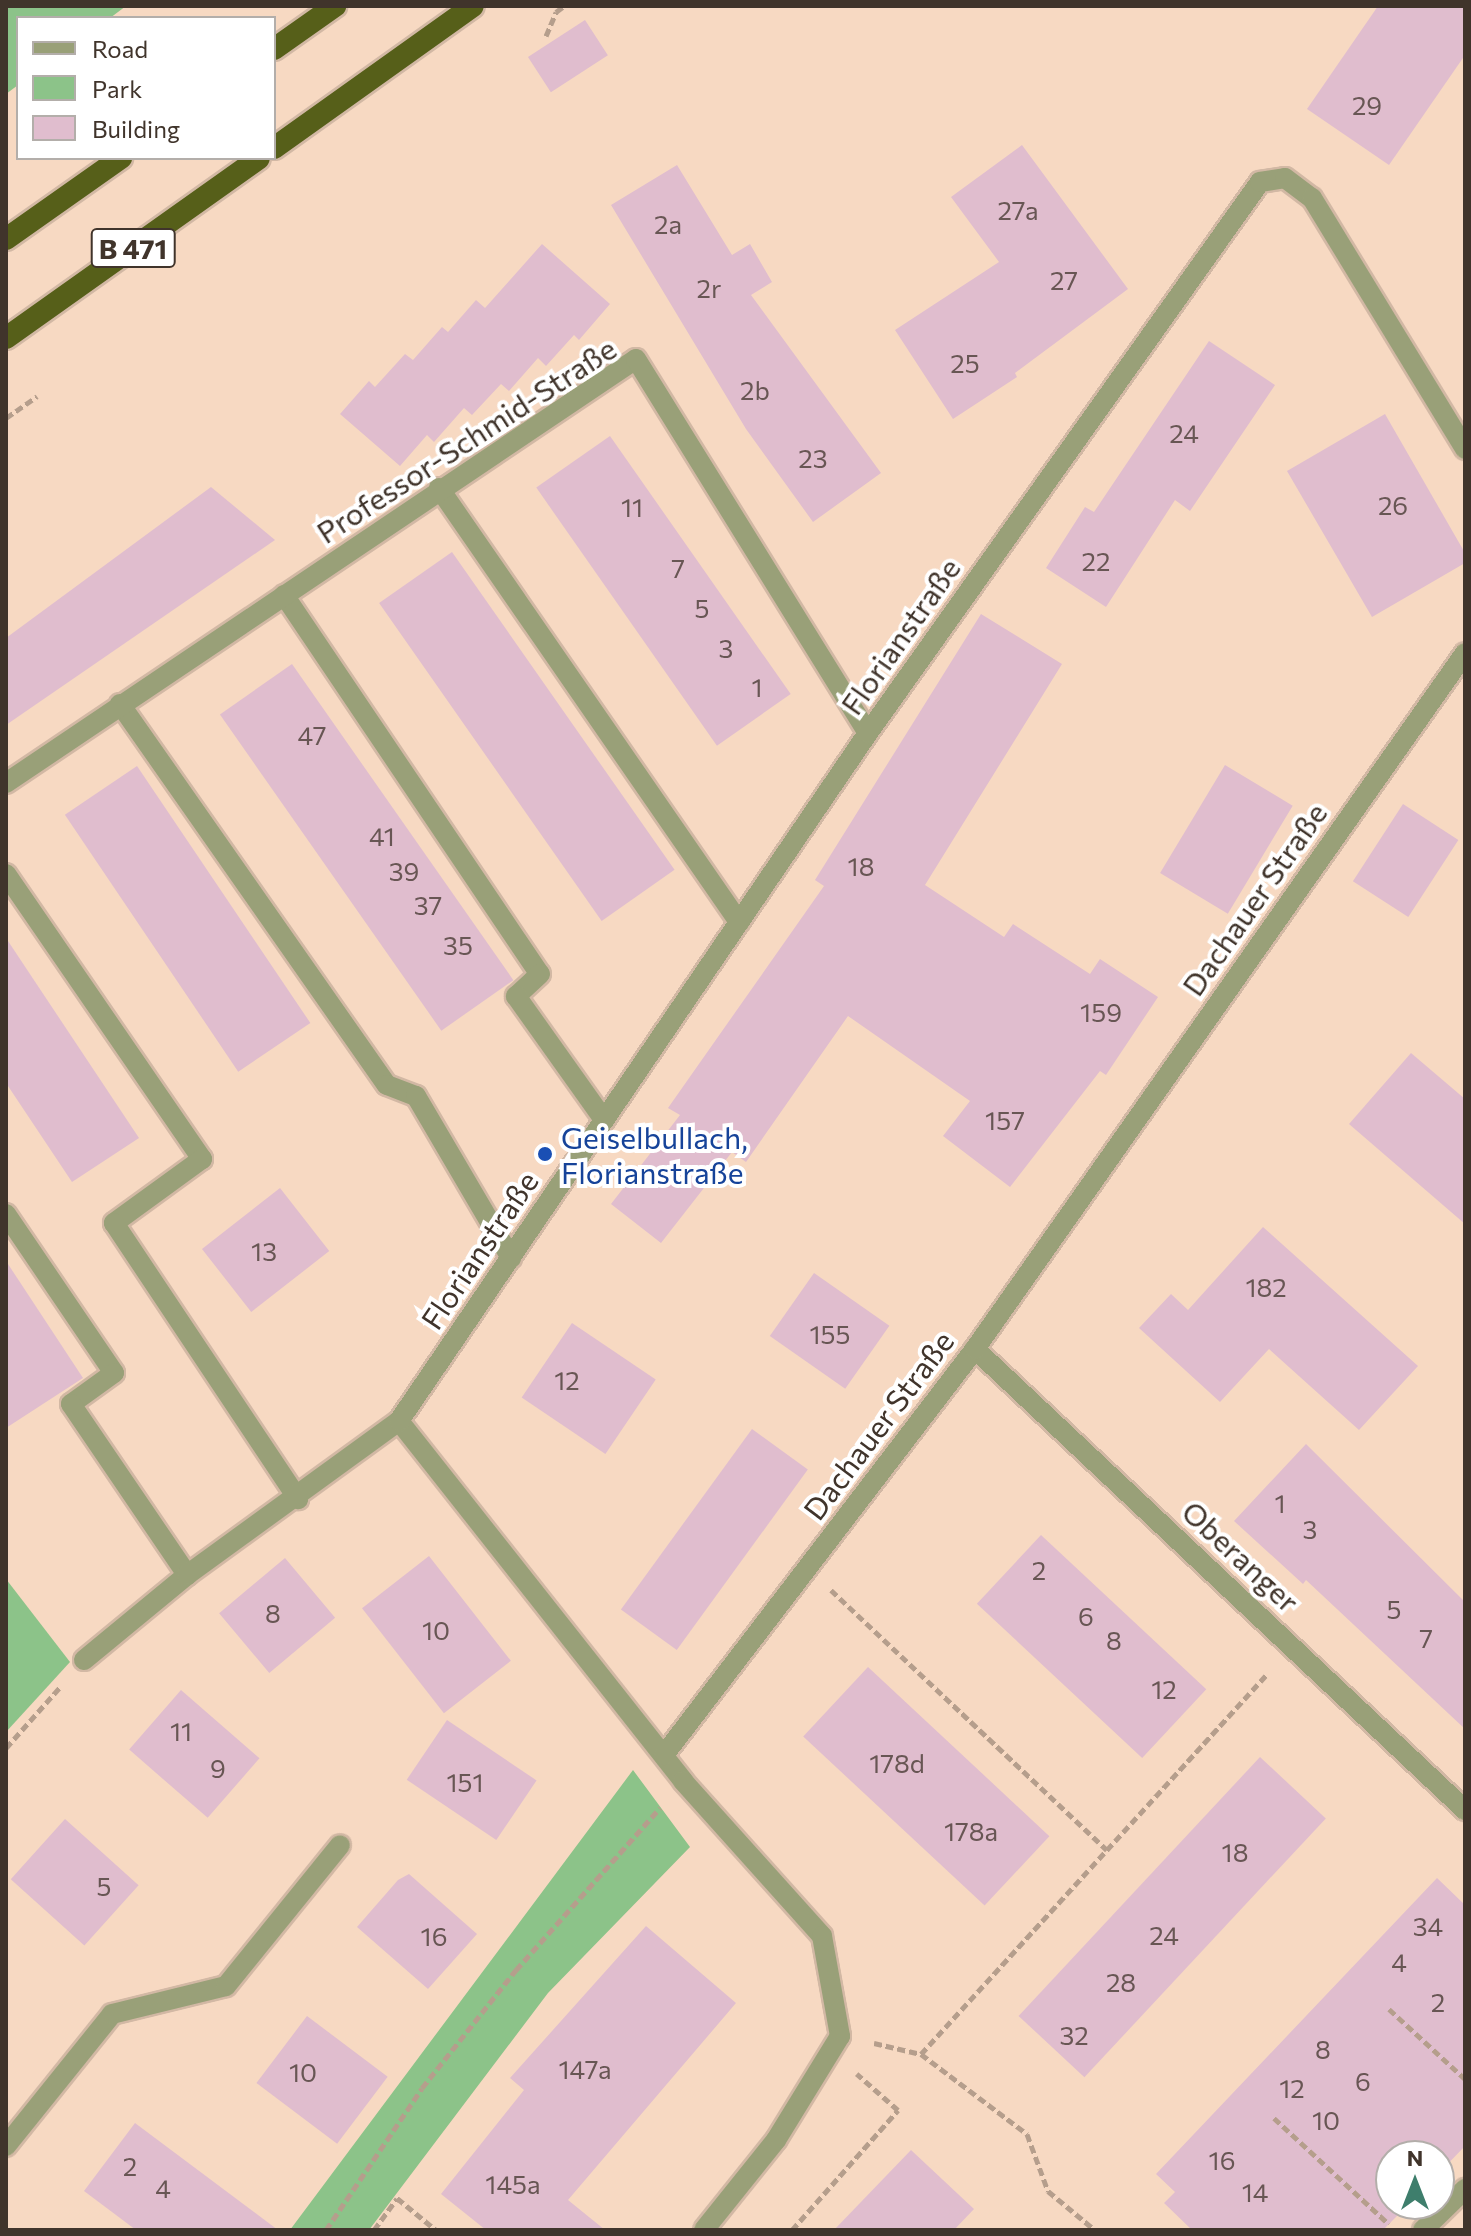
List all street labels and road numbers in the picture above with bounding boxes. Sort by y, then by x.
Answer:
road number: B 471 [89,224,177,272]
street label: Professor-Schmid-Straße [310,330,622,550]
street label: Florianstraße [833,551,967,721]
street label: Dachauer Straße [1174,796,1334,1002]
street label: Florianstraße [413,1164,545,1336]
street label: Dachauer Straße [795,1324,961,1526]
street label: Oberanger [1175,1493,1307,1619]

